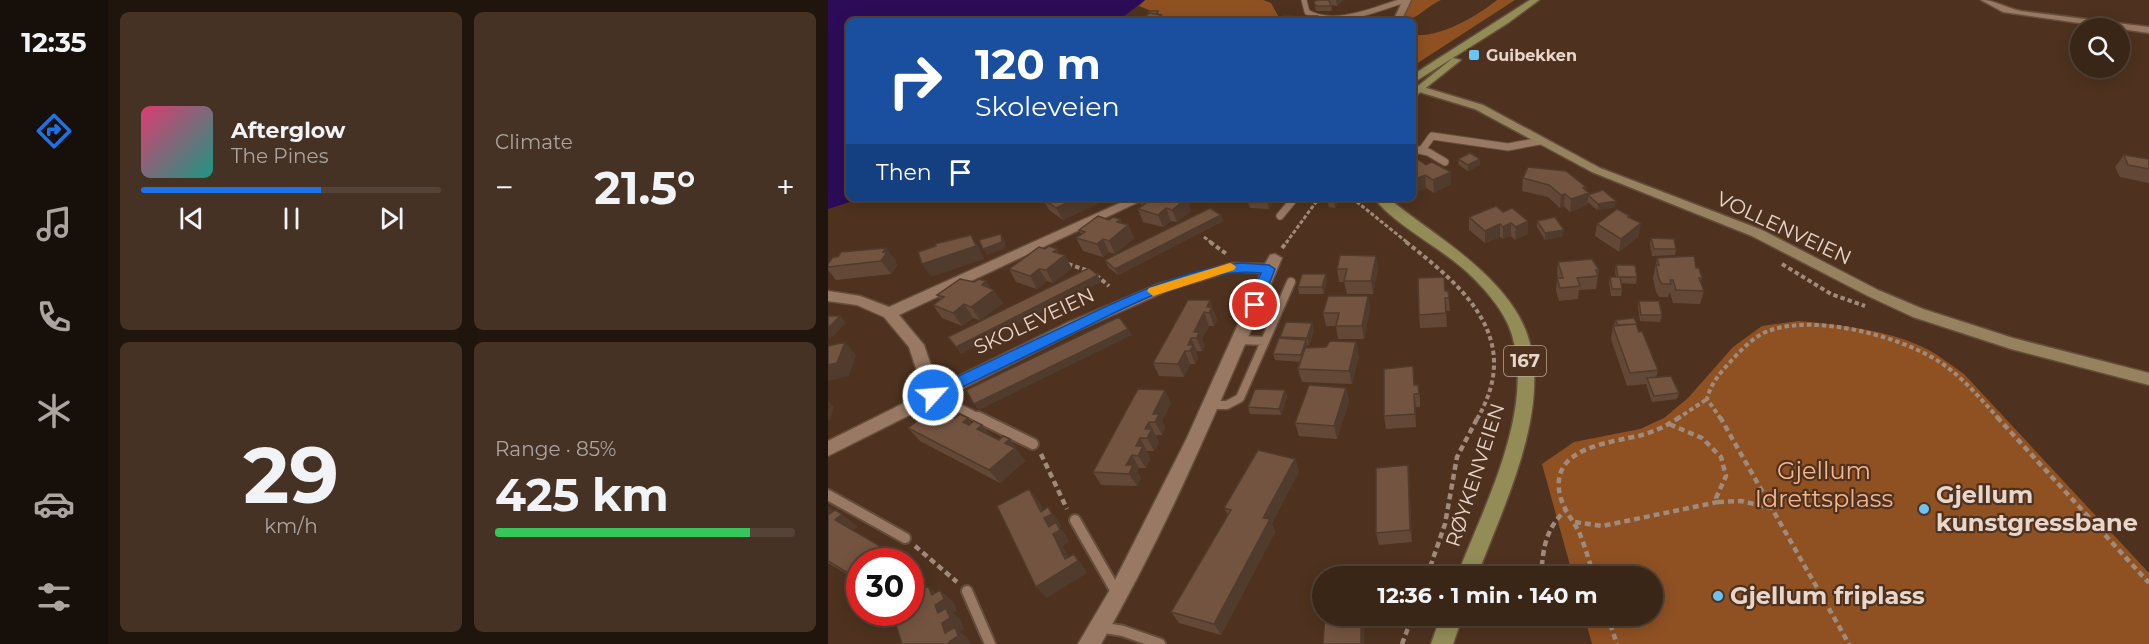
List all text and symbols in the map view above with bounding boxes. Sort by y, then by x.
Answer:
map controls [2070,18,2130,78]
button: search [2070,18,2130,78]
text: 12:35 [21,26,87,59]
text: 120 m [975,38,1101,90]
icon: right [876,42,954,120]
place label: Guibekken [1486,46,1577,65]
marker: Guibekken [1467,48,1481,62]
text: Skoleveien [975,90,1120,123]
icon: directions [33,110,75,152]
text: Afterglow [231,117,345,144]
text: Climate [495,130,573,154]
text: The Pines [231,144,328,168]
icon: arrive [944,156,977,189]
text: Then [876,159,932,186]
text: 21.5° [594,160,696,215]
text: − [495,167,514,207]
text: + [776,167,795,207]
street label: VOLLENVEIEN [1713,186,1855,270]
icon: previous [175,202,208,235]
icon: pause [275,202,308,235]
icon: next [375,202,408,235]
icon: music [33,203,75,245]
pin [1229,279,1280,330]
street label: SKOLEVEIEN [970,283,1098,359]
icon: arrive [1238,288,1271,321]
icon: phone [33,296,75,338]
road number: 167 [1504,346,1546,376]
position arrow [901,363,965,427]
icon: climate [33,390,75,432]
street label: RØYKENVEIEN [1441,400,1509,550]
text: 29 [243,427,339,523]
text: Range · 85% [495,437,616,461]
park label: Gjellum Idrettsplass [1755,456,1893,513]
text: 425 km [495,467,669,522]
place label: Gjellum kunstgressbane [1936,480,2138,537]
icon: car [33,483,75,525]
marker: Gjellum kunstgressbane [1917,502,1931,516]
text: km/h [264,514,318,538]
speed limit sign: 30 [846,548,924,626]
icon: filters [33,576,75,618]
place label: Gjellum friplass [1730,581,1925,610]
text: 12:36 · 1 min · 140 m [1377,582,1598,609]
marker: Gjellum friplass [1711,589,1725,603]

